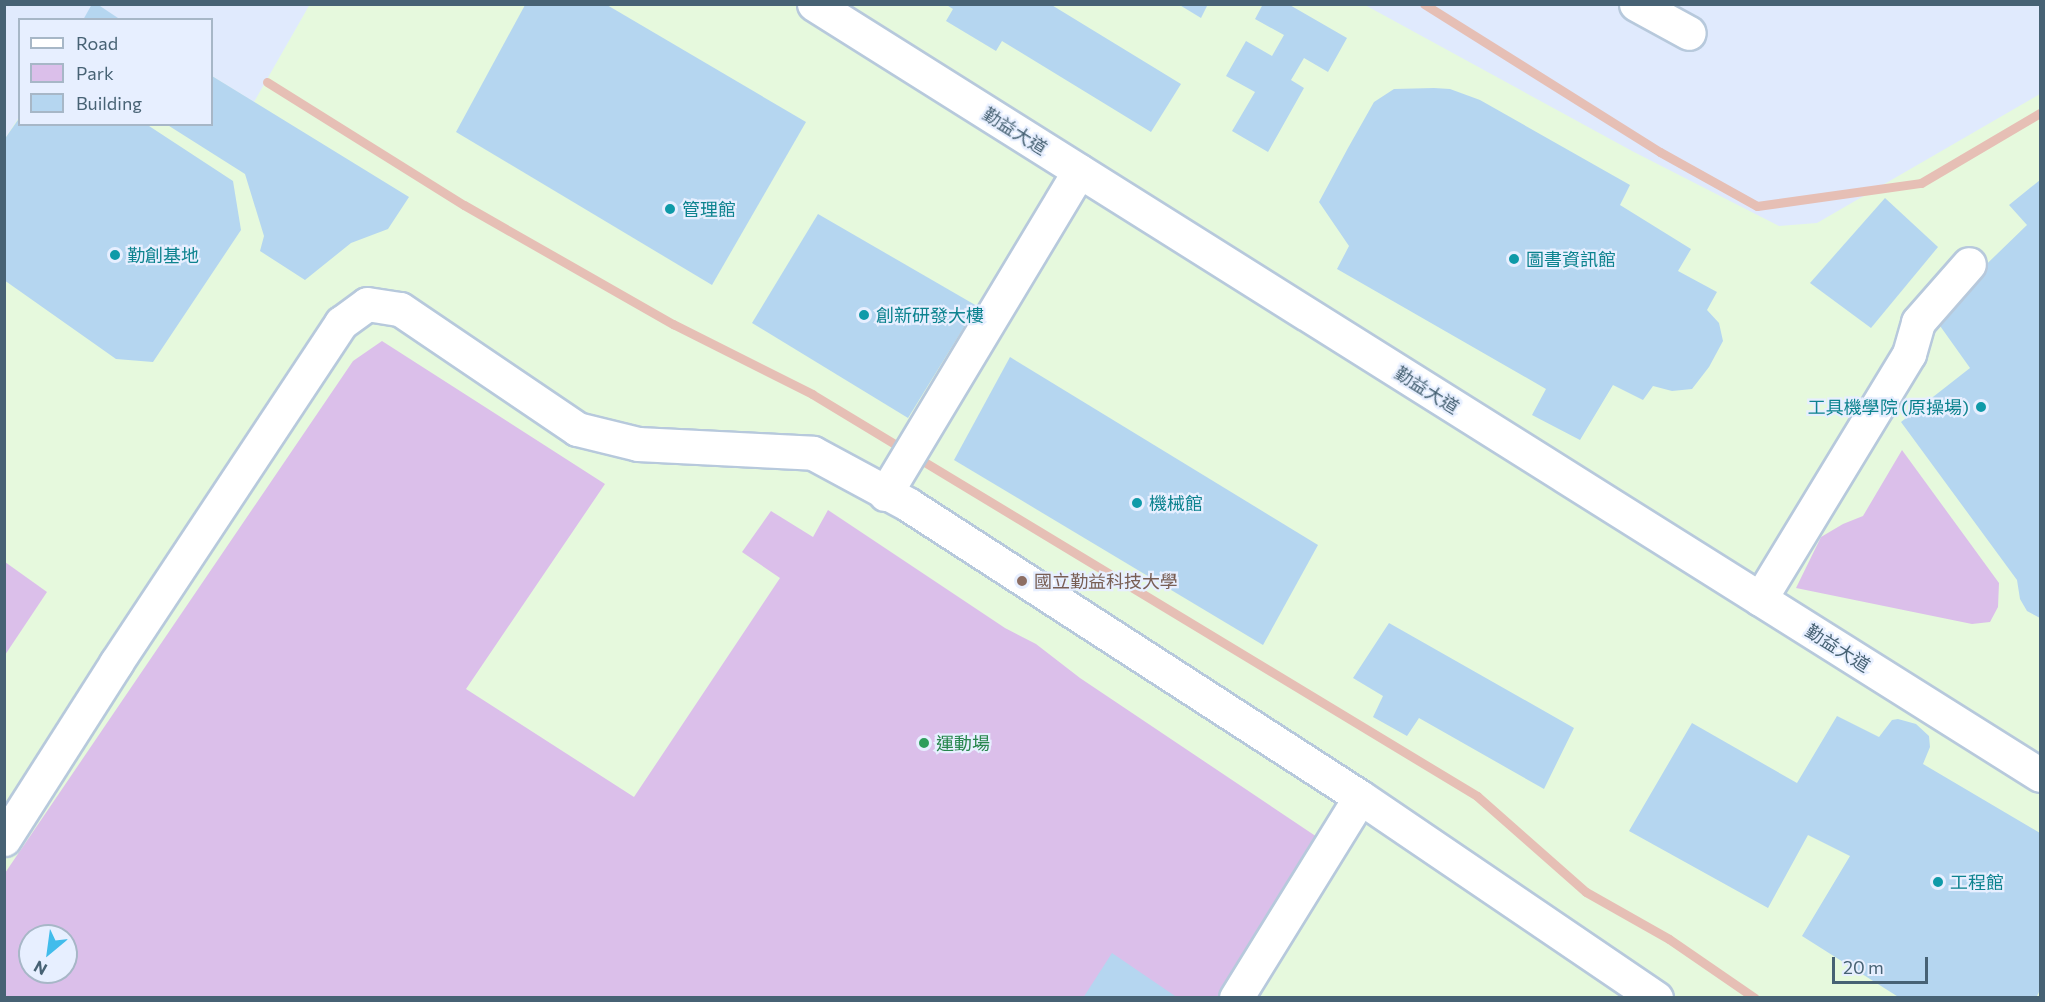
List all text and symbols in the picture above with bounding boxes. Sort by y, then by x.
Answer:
legend [18,18,213,126]
text: Road [76,32,118,54]
text: Park [76,62,114,84]
text: Building [76,92,142,114]
street label: 勤益大道 [979,103,1051,159]
place label: 管理館 [682,198,736,220]
marker: 管理館 [663,202,677,216]
place label: 勤創基地 [127,244,199,266]
marker: 勤創基地 [108,248,122,262]
place label: 圖書資訊館 [1526,248,1616,270]
marker: 圖書資訊館 [1507,252,1521,266]
place label: 創新研發大樓 [876,304,984,326]
marker: 創新研發大樓 [857,308,871,322]
street label: 勤益大道 [1391,362,1463,418]
place label: 工具機學院 (原操場) [1808,396,1969,418]
marker: 工具機學院 (原操場) [1974,400,1988,414]
place label: 機械館 [1149,492,1203,514]
marker: 機械館 [1130,496,1144,510]
place label: 國立勤益科技大學 [1034,570,1178,592]
marker: 國立勤益科技大學 [1015,574,1029,588]
street label: 勤益大道 [1802,620,1874,676]
place label: 運動場 [936,732,990,754]
marker: 運動場 [917,736,931,750]
place label: 工程館 [1950,871,2004,893]
marker: 工程館 [1931,875,1945,889]
north arrow [18,924,78,984]
scale bar [1835,945,1931,983]
text: 20 m [1843,956,1884,978]
text: N [30,957,50,980]

